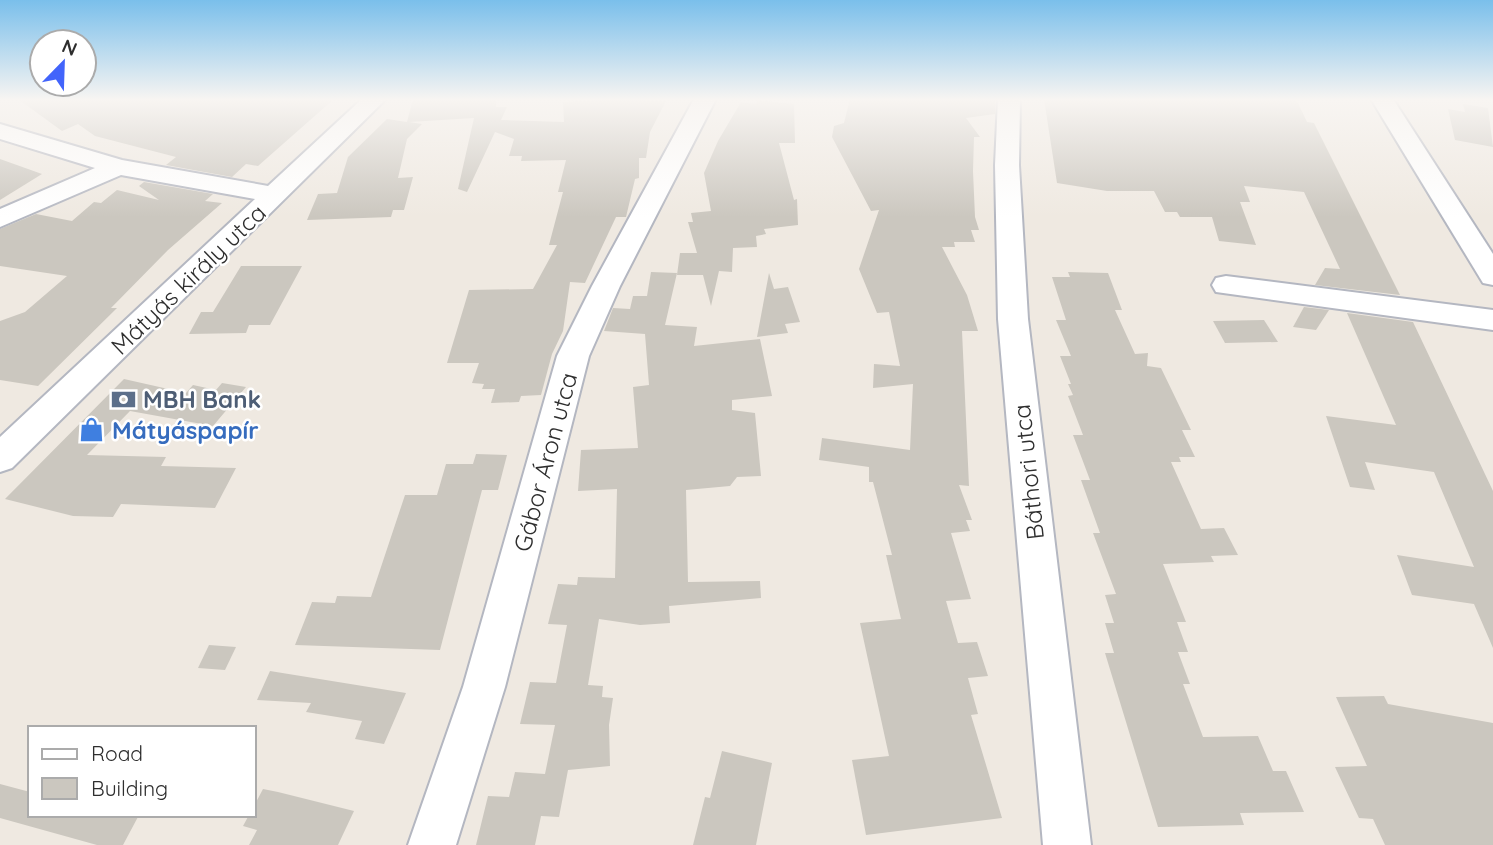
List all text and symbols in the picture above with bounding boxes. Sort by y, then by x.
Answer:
north arrow [28,28,98,98]
text: N [59,34,81,61]
street label: Mátyás király utca [104,197,272,361]
street label: Gábor Áron utca [507,369,583,555]
place label: MBH Bank [143,384,261,414]
bank icon: MBH Bank [109,385,137,413]
street label: Báthori utca [1006,403,1050,541]
place label: Mátyáspapír [112,415,259,445]
shop icon: Mátyáspapír [78,416,106,444]
legend [28,726,256,817]
text: Road [91,740,143,766]
text: Building [91,775,168,801]

